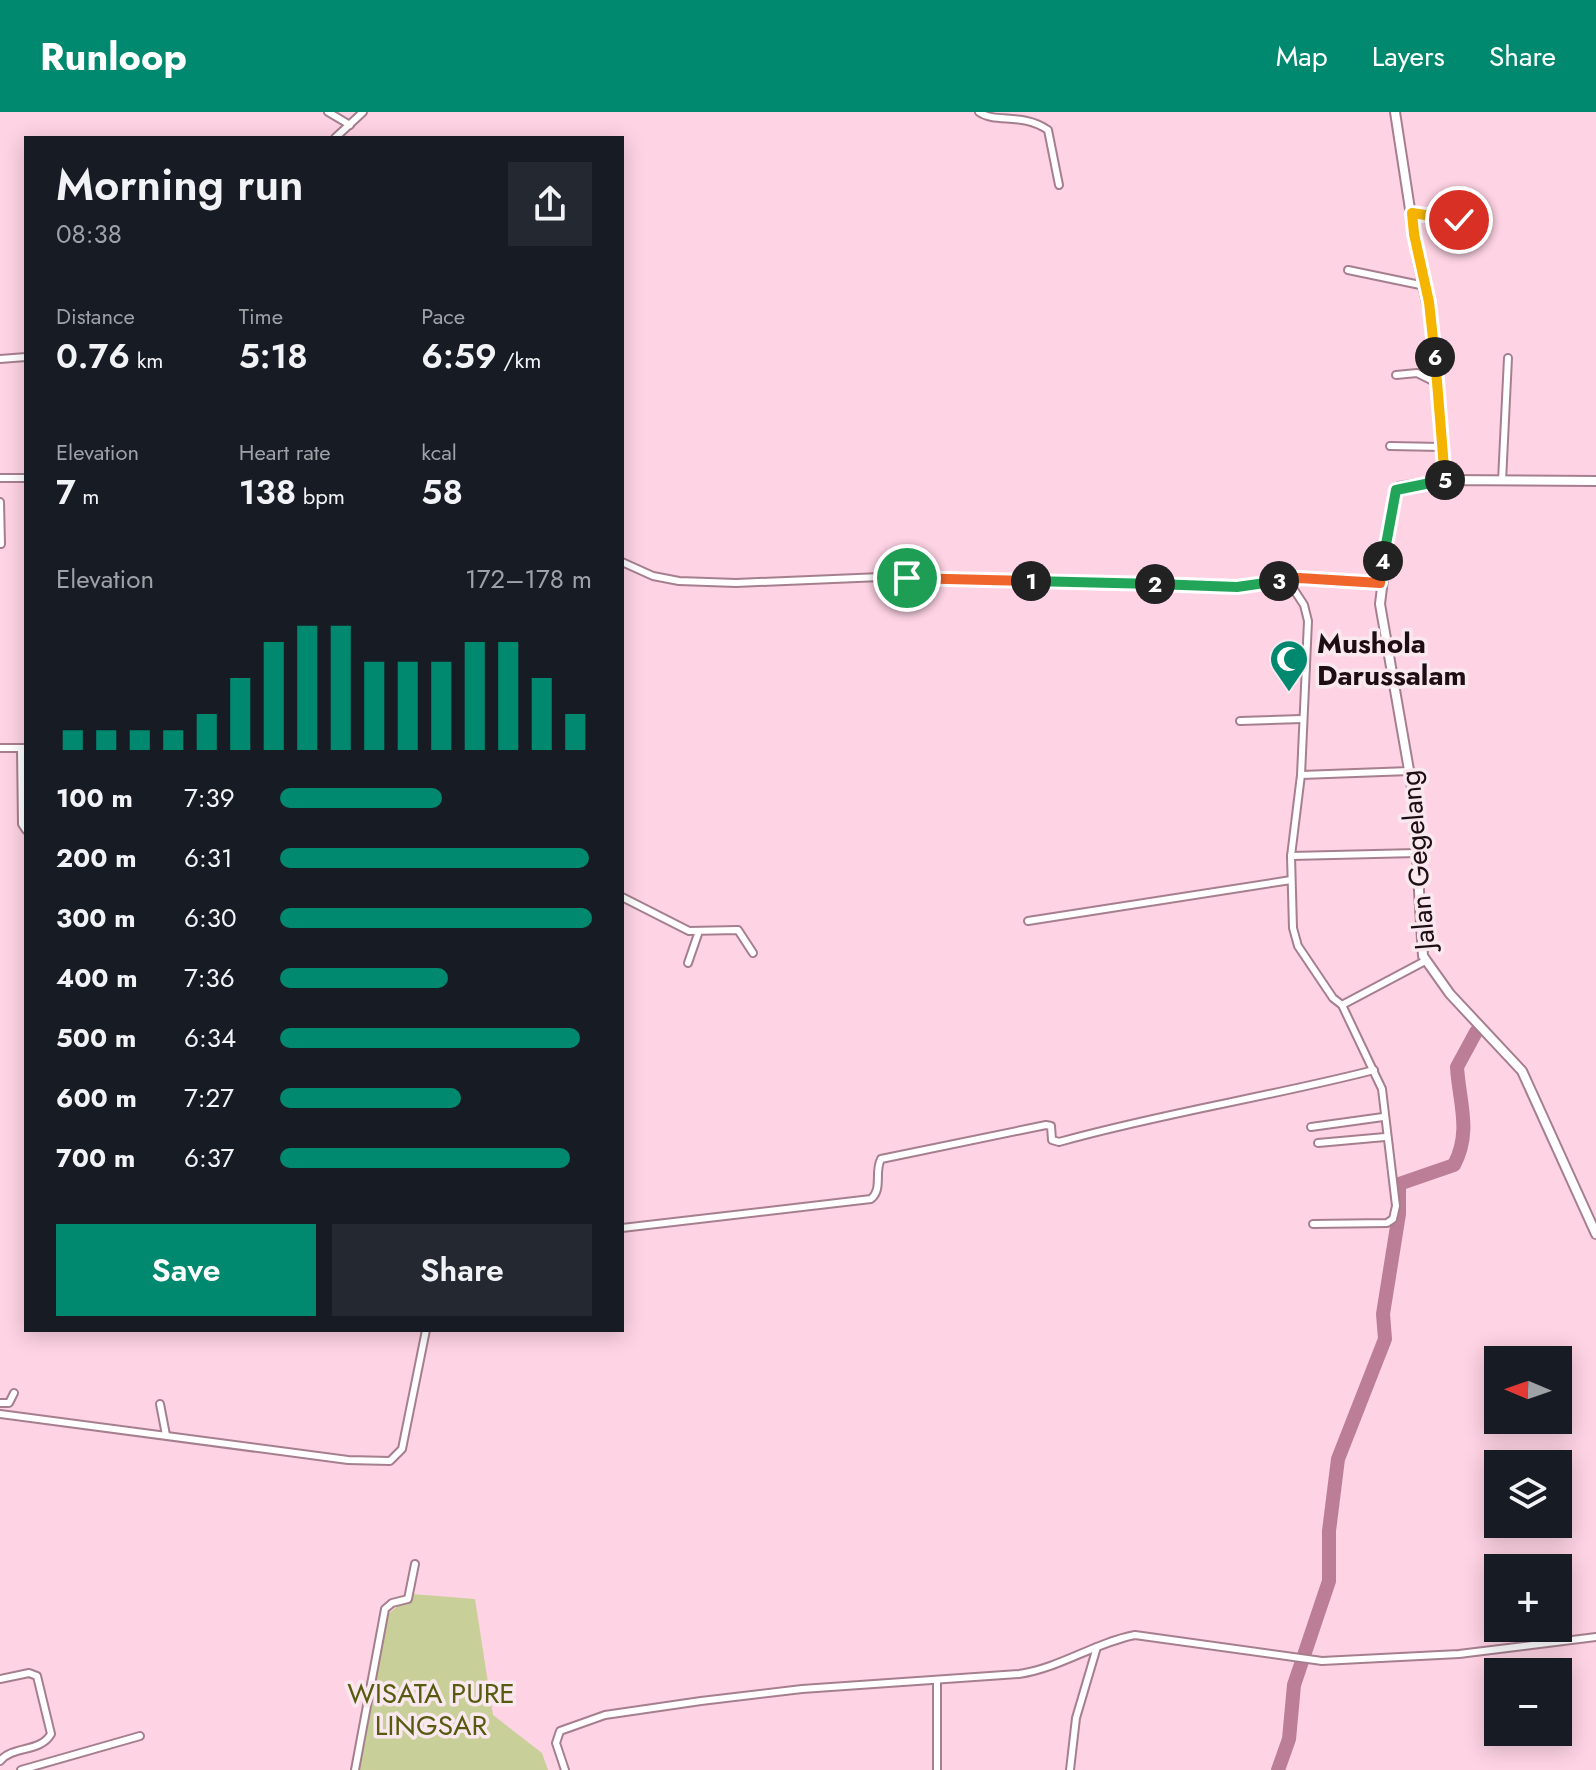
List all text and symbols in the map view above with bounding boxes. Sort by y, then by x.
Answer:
text: Runloop [40,29,187,84]
text: Map [1276,36,1328,77]
text: Layers [1372,36,1445,77]
text: Share [1489,36,1556,77]
text: Morning run [56,153,304,217]
button: share [508,162,592,246]
pin [1425,186,1493,254]
icon: check [1437,198,1481,242]
text: 08:38 [56,215,122,253]
text: Distance [56,300,135,332]
text: Time [239,300,283,332]
text: Pace [421,300,465,332]
text: 0.76 [56,332,130,381]
text: 5:18 [239,332,308,381]
text: 6:59 [421,332,497,381]
pin: 6 [1415,337,1455,377]
text: 6 [1428,341,1442,373]
text: km [130,344,163,376]
text: /km [497,344,541,376]
text: Elevation [56,436,139,468]
text: Heart rate [239,436,330,468]
text: kcal [421,436,457,468]
pin: 5 [1425,460,1465,500]
text: 5 [1438,464,1452,496]
text: 7 [56,468,76,517]
text: 138 [239,468,296,517]
text: 58 [421,468,463,517]
text: m [76,480,99,512]
text: bpm [296,480,345,512]
pin: 4 [1363,541,1403,581]
pin [873,544,941,612]
text: 4 [1375,545,1391,577]
icon: arrive [885,556,929,600]
text: Elevation [56,560,154,598]
text: 172–178 m [465,560,592,598]
pin: 1 [1011,561,1051,601]
pin: 3 [1259,561,1299,601]
pin: 2 [1135,564,1175,604]
text: 1 [1025,565,1037,597]
text: 3 [1272,565,1286,597]
text: 2 [1148,568,1162,600]
place label: Mushola Darussalam [1317,623,1466,696]
mosque icon: Mushola Darussalam [1268,638,1310,693]
street label: Jalan Gegelang [1389,768,1446,956]
text: 100 m [56,779,133,817]
text: 7:39 [184,779,235,817]
text: 200 m [56,839,137,877]
text: 6:31 [184,839,233,877]
text: 300 m [56,899,136,937]
text: 6:30 [184,899,237,937]
text: 400 m [56,959,138,997]
text: 7:36 [184,959,235,997]
text: 500 m [56,1019,136,1057]
text: 6:34 [184,1019,236,1057]
text: 600 m [56,1079,137,1117]
text: 7:27 [184,1079,234,1117]
text: 700 m [56,1139,135,1177]
text: 6:37 [184,1139,234,1177]
button: Save [56,1224,316,1316]
button: Share [332,1224,592,1316]
north arrow [1484,1346,1572,1434]
map controls [1484,1346,1572,1746]
button: layers [1484,1450,1572,1538]
button: + [1484,1554,1572,1642]
button: − [1484,1658,1572,1746]
park label: WISATA PURE LINGSAR [347,1673,515,1746]

